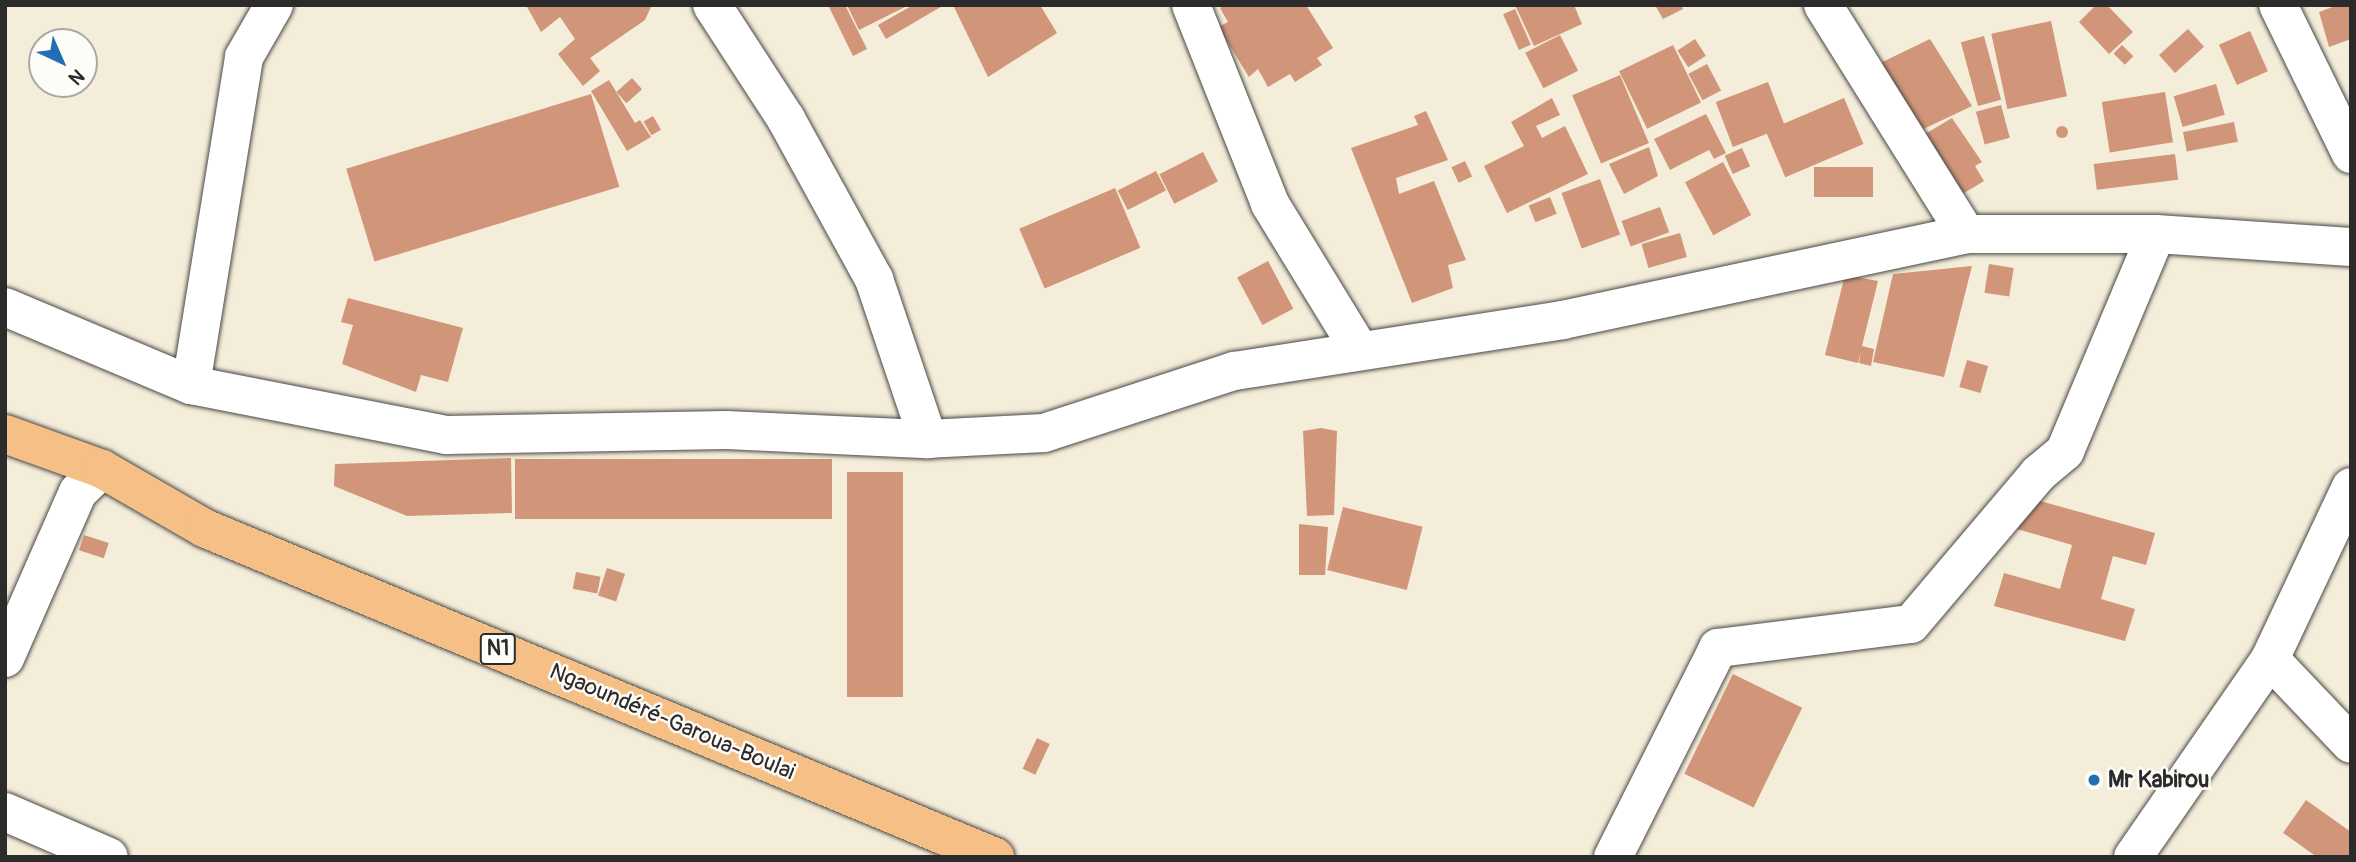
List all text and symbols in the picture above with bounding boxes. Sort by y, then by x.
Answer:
north arrow [28,28,98,98]
text: N [63,64,89,90]
road number: N1 [479,632,517,666]
street label: Ngaoundéré-Garoua-Boulai [545,658,799,786]
place label: Mr Kabirou [2108,766,2209,794]
marker: Mr Kabirou [2086,772,2102,788]

